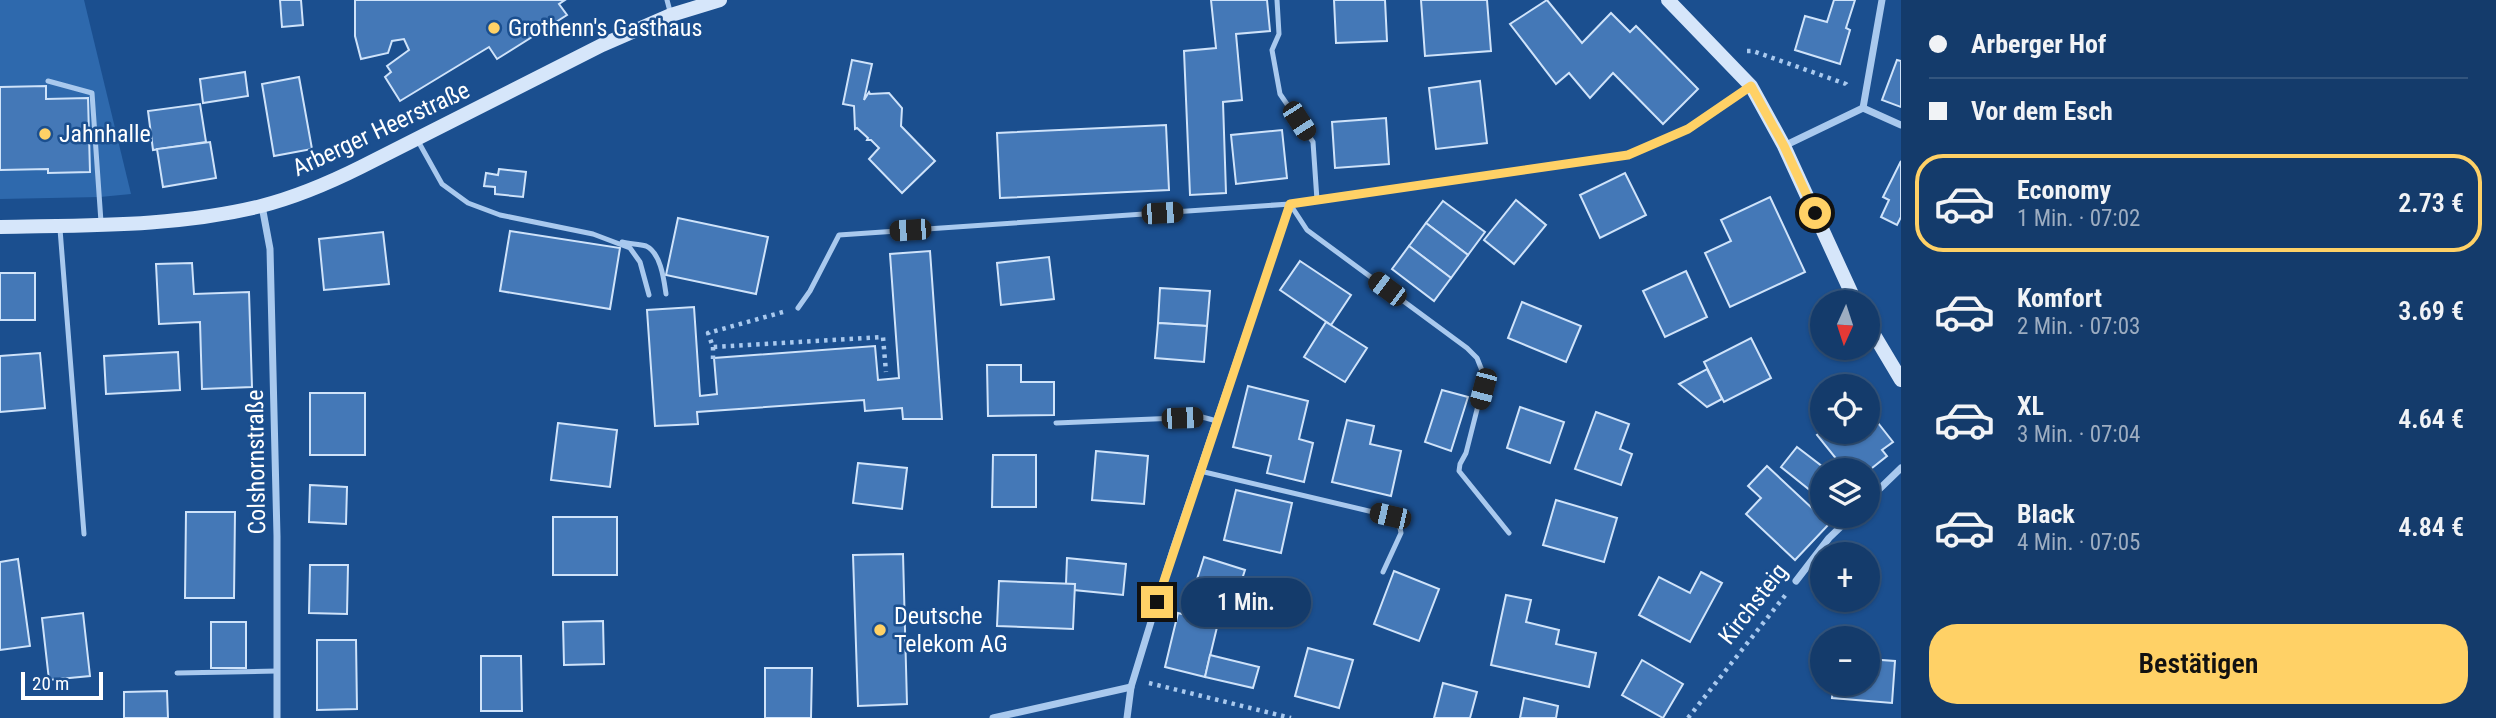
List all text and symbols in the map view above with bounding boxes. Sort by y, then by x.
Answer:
place label: Grothenn's Gasthaus [508,14,702,42]
marker: Grothenn's Gasthaus [486,20,502,36]
text: Arberger Hof [1971,29,2106,59]
street label: Arberger Heerstraße [288,76,474,182]
text: Vor dem Esch [1971,96,2113,126]
car [1279,98,1320,144]
place label: Jahnhalle [59,120,151,148]
marker: Jahnhalle [37,126,53,142]
icon: car [1933,172,1996,235]
text: Economy [2017,175,2111,205]
text: 2.73 € [2398,188,2464,218]
route start [1799,197,1831,229]
car [1141,201,1184,225]
text: 1 Min. · 07:02 [2017,205,2140,232]
car [889,218,932,242]
car [1364,268,1411,310]
icon: car [1933,280,1996,343]
text: Komfort [2017,283,2102,313]
north arrow [1810,290,1880,360]
map controls [1810,290,1880,696]
text: 3.69 € [2398,296,2464,326]
text: 2 Min. · 07:03 [2017,313,2140,340]
car [1468,366,1499,412]
button: locate [1810,374,1880,444]
icon: car [1933,388,1996,451]
street label: Colshornstraße [241,389,271,535]
text: XL [2017,391,2044,421]
text: 4.64 € [2398,404,2464,434]
car [1161,407,1204,429]
text: 3 Min. · 07:04 [2017,421,2140,448]
button: layers [1810,458,1880,528]
icon: car [1933,496,1996,559]
text: Black [2017,499,2075,529]
car [1368,501,1413,531]
text: 4.84 € [2398,512,2464,542]
text: 4 Min. · 07:05 [2017,529,2140,556]
button: + [1810,542,1880,612]
street label: Kirchsteig [1713,558,1793,650]
callout: 1 Min. [1182,578,1311,626]
route end [1141,586,1173,618]
text: 1 Min. [1217,589,1275,616]
place label: Deutsche Telekom AG [894,602,1008,658]
marker: Deutsche Telekom AG [872,622,888,638]
button: Bestätigen [1929,624,2468,704]
button: − [1810,626,1880,696]
scale bar [21,669,103,701]
text: 20 m [32,672,69,695]

